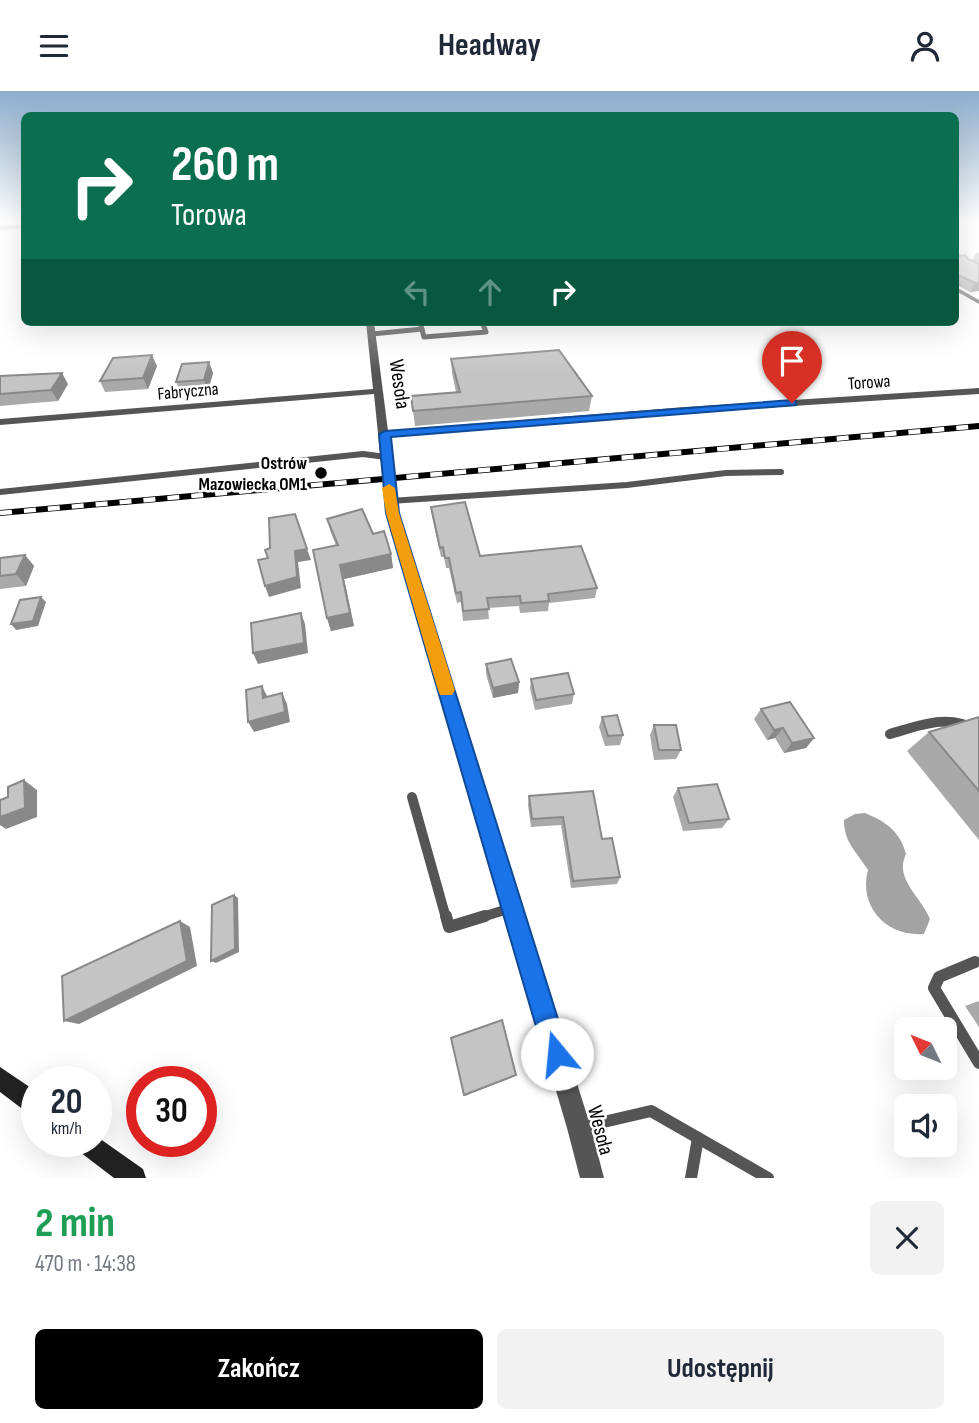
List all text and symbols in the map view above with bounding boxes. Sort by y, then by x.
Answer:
text: Headway [438,26,541,65]
icon: menu [35,27,73,65]
icon: person [906,27,944,65]
text: 260 m [171,136,279,195]
icon: right [56,140,147,231]
text: Torowa [171,196,247,235]
icon: left [398,273,436,311]
icon: ahead [471,273,509,311]
icon: right [544,273,582,311]
pin [762,331,822,403]
icon: arrive [773,342,811,380]
street label: Wesoła [384,358,415,411]
street label: Torowa [847,371,891,394]
street label: Fabryczna [157,378,219,405]
place label: Ostrów Mazowiecka OM1 [199,453,307,495]
marker: Ostrów Mazowiecka OM1 [313,465,329,481]
position arrow [520,1017,594,1091]
north arrow [894,1017,957,1080]
map controls [894,1017,957,1157]
speed limit sign: 30 [126,1066,217,1157]
text: 20 [51,1081,83,1124]
button: sound [894,1094,957,1157]
street label: Wesoła [582,1103,619,1158]
text: km/h [51,1118,82,1139]
text: 2 min [35,1198,115,1249]
button: close [870,1201,944,1275]
text: 470 m · 14:38 [35,1250,136,1278]
button: Zakończ [35,1329,483,1409]
button: Udostępnij [497,1329,944,1409]

